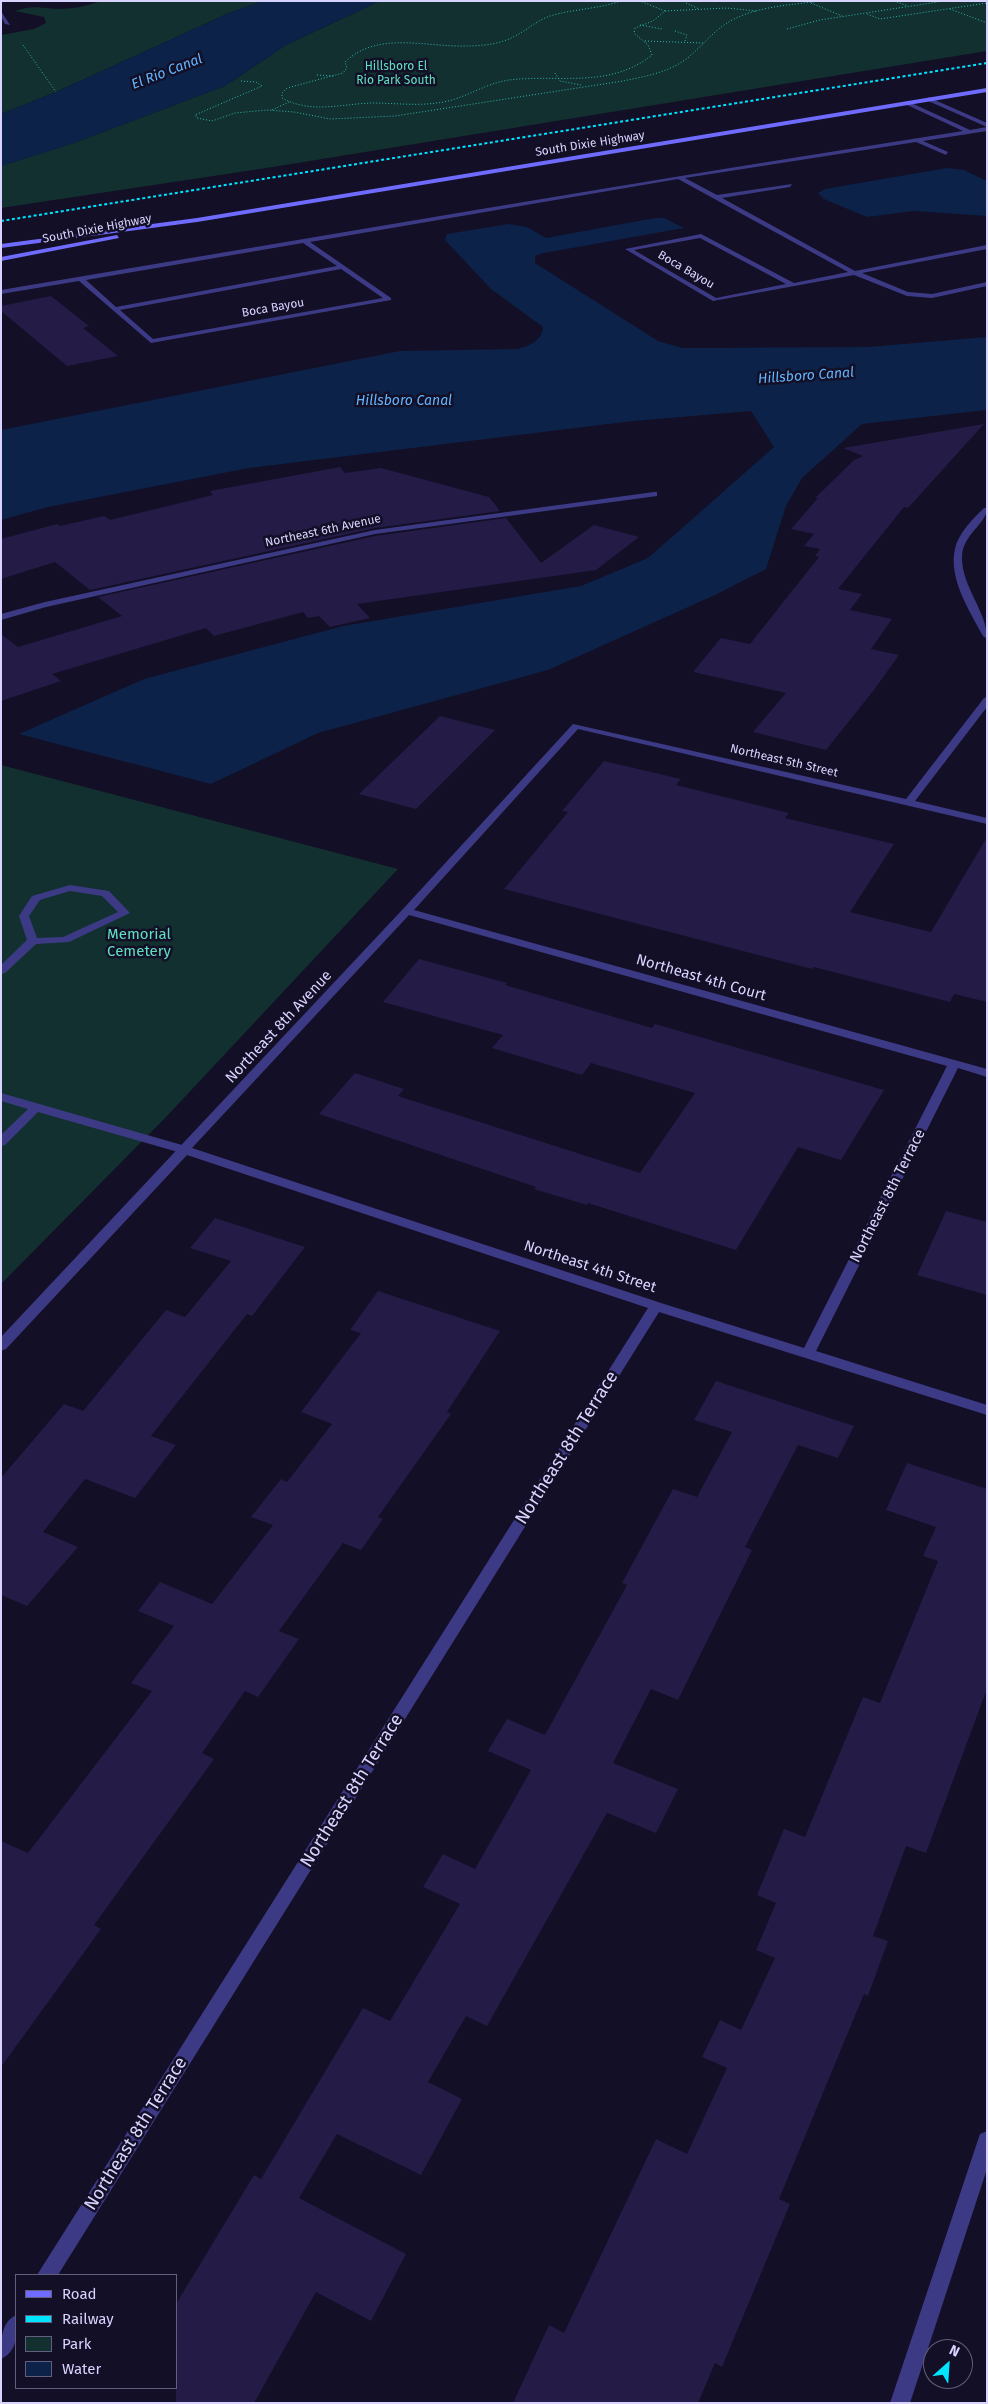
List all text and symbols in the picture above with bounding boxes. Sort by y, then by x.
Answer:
water label: El Rio Canal [129,51,205,93]
park label: Hillsboro El Rio Park South [356,60,436,88]
street label: South Dixie Highway [534,128,646,160]
street label: South Dixie Highway [41,211,153,247]
street label: Boca Bayou [655,248,717,292]
street label: Boca Bayou [241,295,305,321]
water label: Hillsboro Canal [757,364,855,388]
water label: Hillsboro Canal [356,393,452,409]
street label: Northeast 6th Avenue [264,512,382,550]
street label: Northeast 5th Street [729,742,839,780]
park label: Memorial Cemetery [107,926,171,961]
street label: Northeast 4th Court [634,951,768,1005]
street label: Northeast 8th Avenue [222,967,336,1087]
street label: Northeast 8th Terrace [847,1126,929,1266]
street label: Northeast 4th Street [521,1237,659,1297]
street label: Northeast 8th Terrace [511,1367,623,1529]
street label: Northeast 8th Terrace [296,1710,408,1872]
street label: Northeast 8th Terrace [80,2053,192,2215]
legend [15,2274,178,2389]
text: Road [62,2285,97,2303]
text: Railway [62,2310,114,2328]
text: Park [62,2335,92,2353]
north arrow [923,2339,973,2389]
text: N [946,2341,962,2361]
text: Water [62,2360,101,2378]

